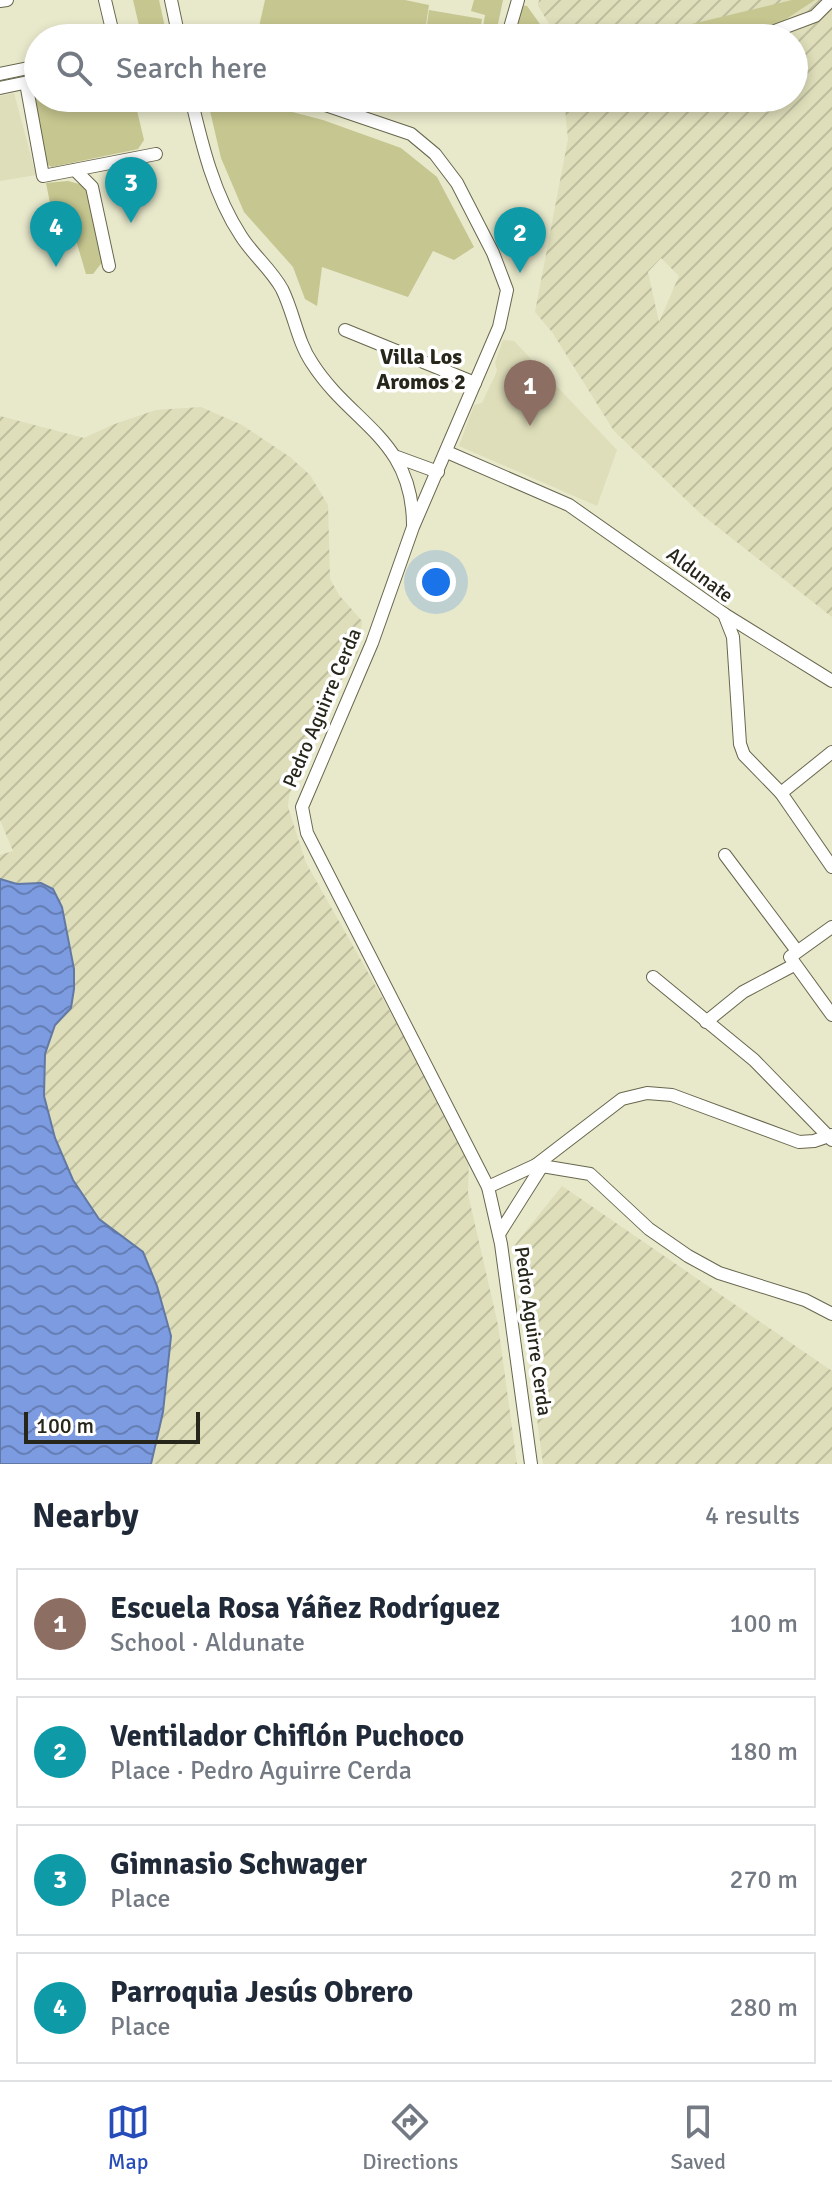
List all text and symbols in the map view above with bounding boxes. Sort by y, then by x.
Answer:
search box [24,24,808,112]
icon: search [52,46,96,90]
text: Search here [116,50,267,87]
pin: 3 [105,157,157,223]
pin: 4 [30,201,82,267]
pin: 2 [494,207,546,273]
district label: Villa Los Aromos 2 [376,343,466,395]
pin: 1 [504,360,556,426]
street label: Aldunate [662,542,738,608]
your location [416,562,456,602]
street label: Pedro Aguirre Cerda [277,625,367,791]
street label: Pedro Aguirre Cerda [509,1245,557,1417]
scale bar [24,1408,200,1444]
text: 100 m [36,1412,94,1439]
text: Nearby [32,1495,139,1537]
text: 4 results [705,1500,800,1532]
text: Escuela Rosa Yáñez Rodríguez [110,1590,500,1627]
text: 1 [53,1608,67,1640]
text: 100 m [729,1608,798,1640]
text: School · Aldunate [110,1627,305,1659]
text: Ventilador Chiflón Puchoco [110,1718,464,1755]
text: 2 [53,1736,67,1768]
text: 180 m [729,1736,798,1768]
text: Place · Pedro Aguirre Cerda [110,1755,412,1787]
text: Gimnasio Schwager [110,1846,367,1883]
text: 3 [53,1864,67,1896]
text: 270 m [729,1864,798,1896]
text: Place [110,1883,171,1915]
text: Parroquia Jesús Obrero [110,1974,413,2011]
text: 4 [53,1992,67,2024]
text: 280 m [729,1992,798,2024]
text: Place [110,2011,171,2043]
tab: Map [106,2100,150,2175]
tab: Directions [362,2100,458,2175]
tab: Saved [671,2100,726,2175]

